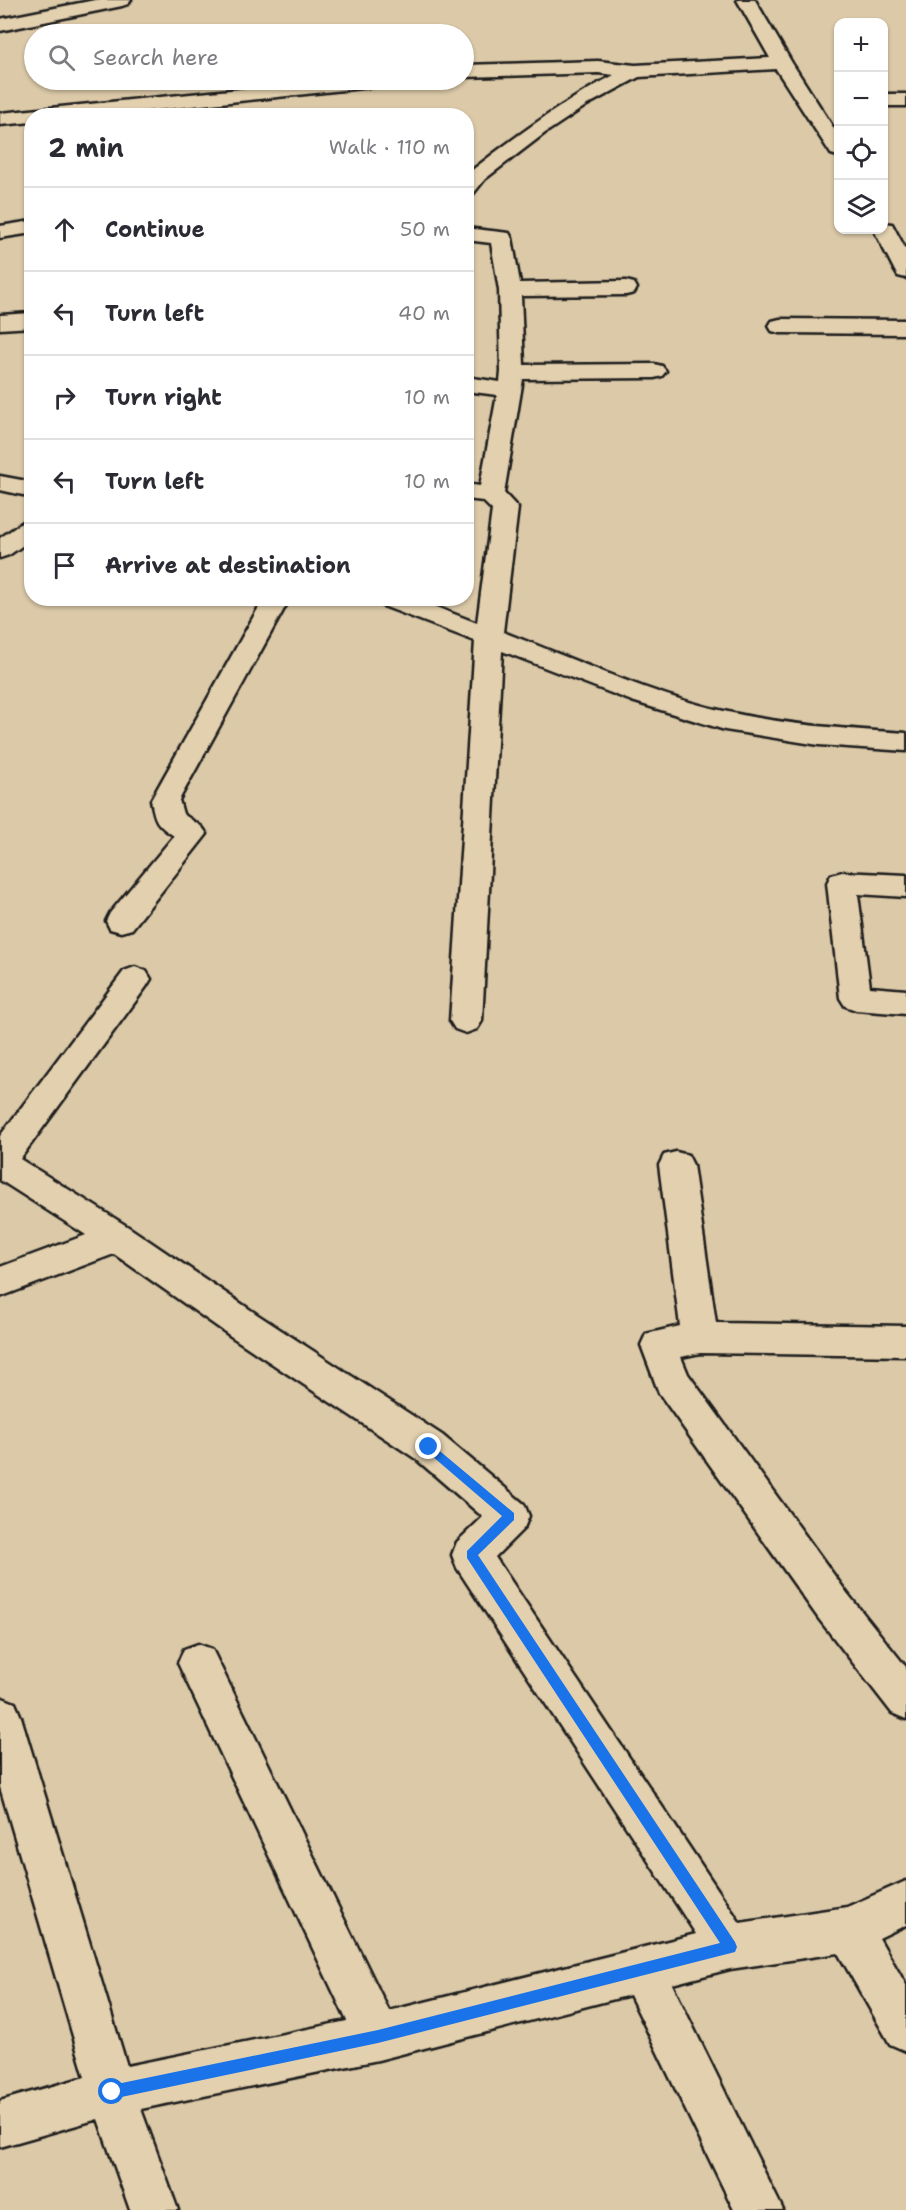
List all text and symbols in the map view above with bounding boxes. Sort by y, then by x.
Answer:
map controls [834,18,888,234]
button: + [834,18,888,72]
search box [24,24,474,90]
icon: search [45,41,78,74]
text: Search here [93,43,219,72]
button: − [834,72,888,126]
button: locate [834,126,888,180]
text: 2 min [48,130,124,165]
text: Walk · 110 m [329,134,450,160]
button: layers [834,180,888,234]
icon: ahead [48,213,81,246]
text: Continue [105,215,205,244]
text: 50 m [400,216,450,242]
icon: left [48,297,81,330]
text: Turn left [105,299,204,328]
text: 40 m [398,300,450,326]
icon: right [48,381,81,414]
text: Turn right [105,383,222,412]
text: 10 m [404,384,450,410]
icon: left [48,465,81,498]
text: Turn left [105,467,204,496]
text: 10 m [404,468,450,494]
icon: arrive [48,549,81,582]
text: Arrive at destination [105,551,351,580]
route end [415,1433,441,1459]
route start [98,2078,124,2104]

